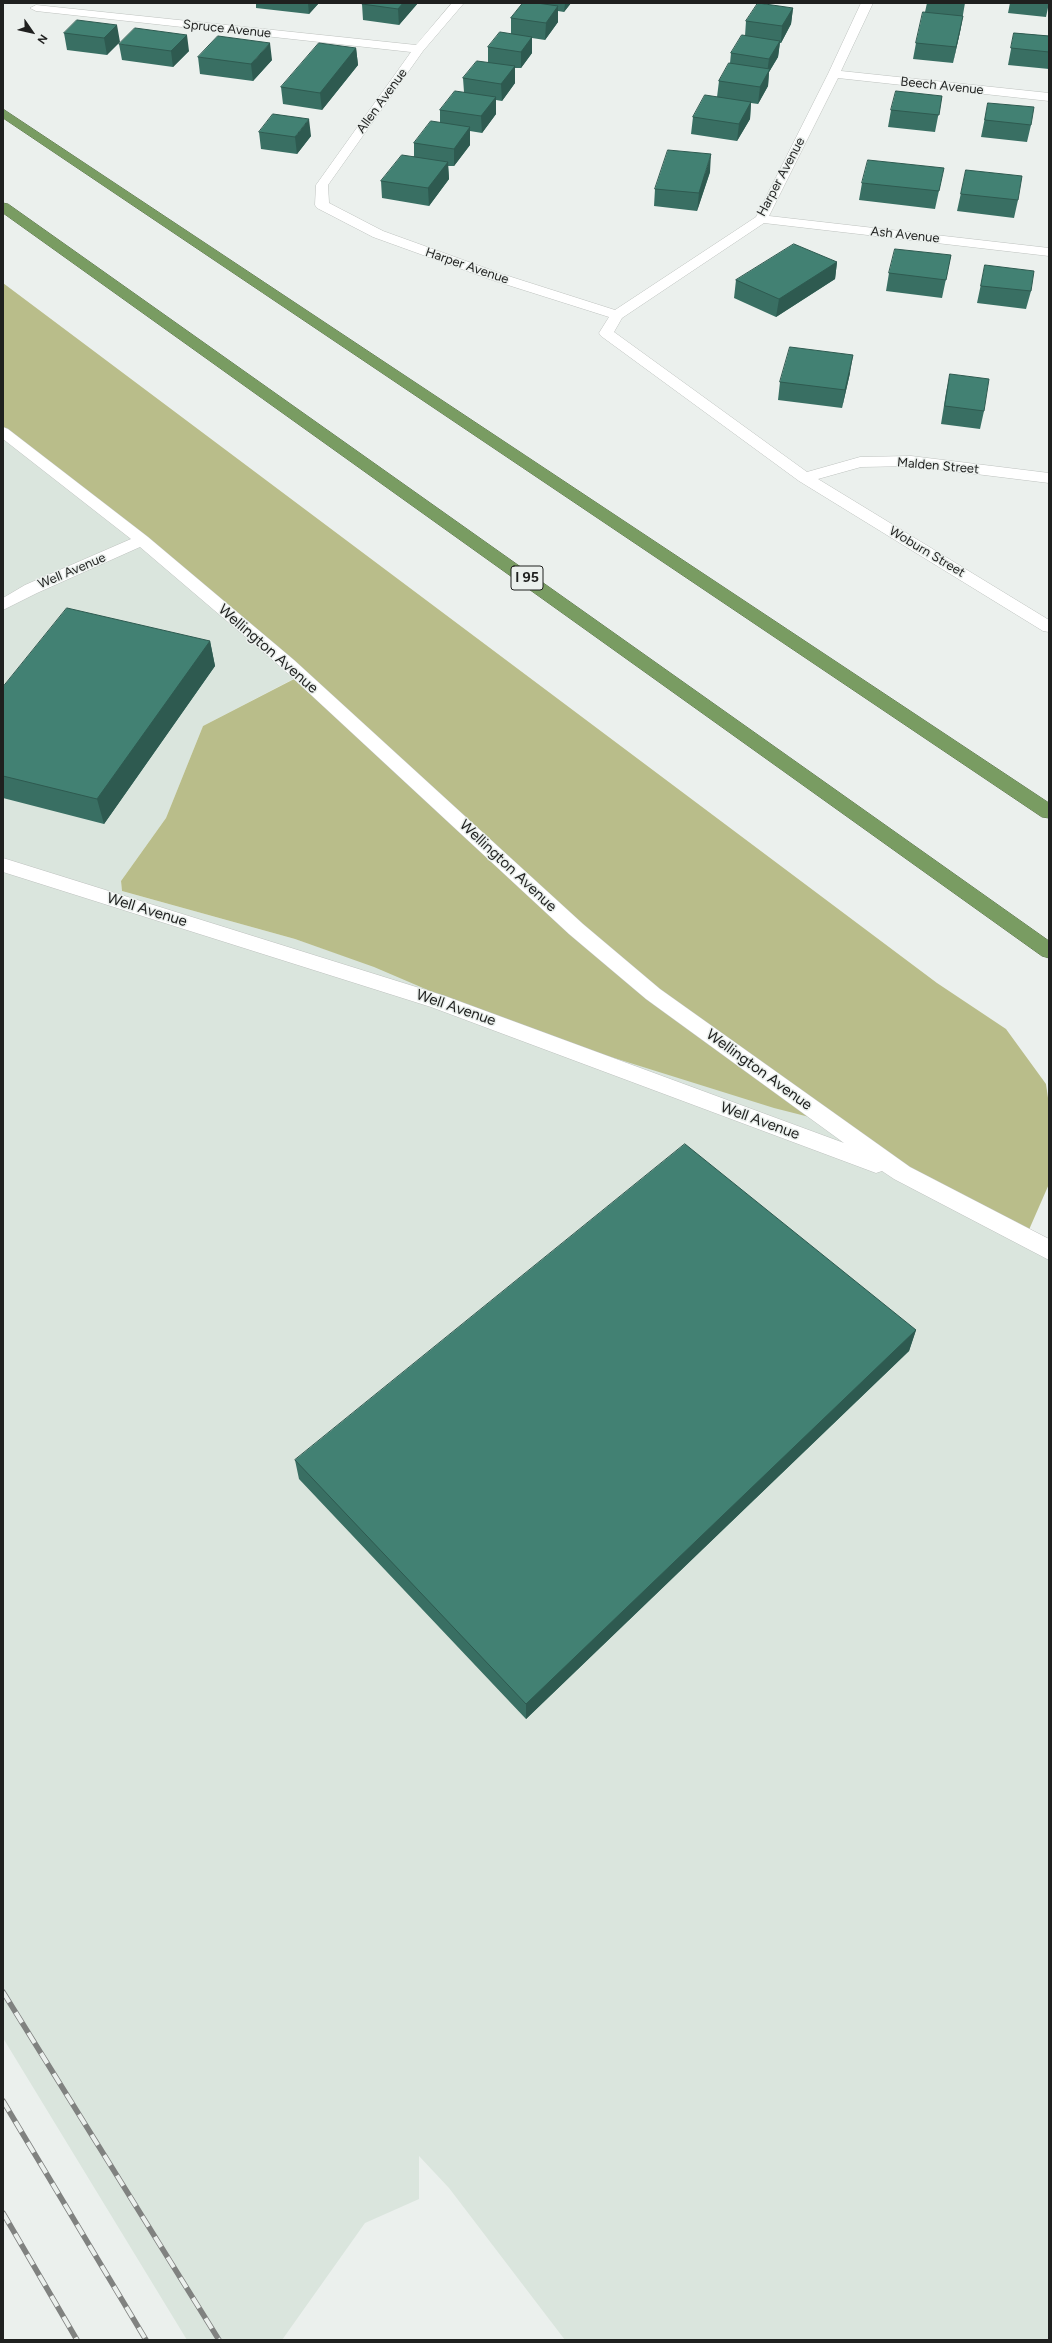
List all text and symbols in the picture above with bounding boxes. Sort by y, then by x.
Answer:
north arrow [12,12,52,52]
street label: Spruce Avenue [182,17,272,41]
text: N [35,32,50,46]
street label: Allen Avenue [353,66,411,136]
street label: Beech Avenue [900,74,984,98]
street label: Harper Avenue [754,135,808,219]
street label: Ash Avenue [870,224,940,246]
street label: Harper Avenue [423,244,511,288]
street label: Malden Street [896,455,980,477]
street label: Woburn Street [886,523,968,581]
street label: Well Avenue [36,550,108,592]
road number: I 95 [511,566,543,590]
street label: Wellington Avenue [214,601,322,697]
street label: Wellington Avenue [456,816,560,916]
street label: Well Avenue [105,889,189,931]
street label: Well Avenue [414,986,498,1030]
street label: Wellington Avenue [703,1026,815,1114]
street label: Well Avenue [718,1098,802,1144]

